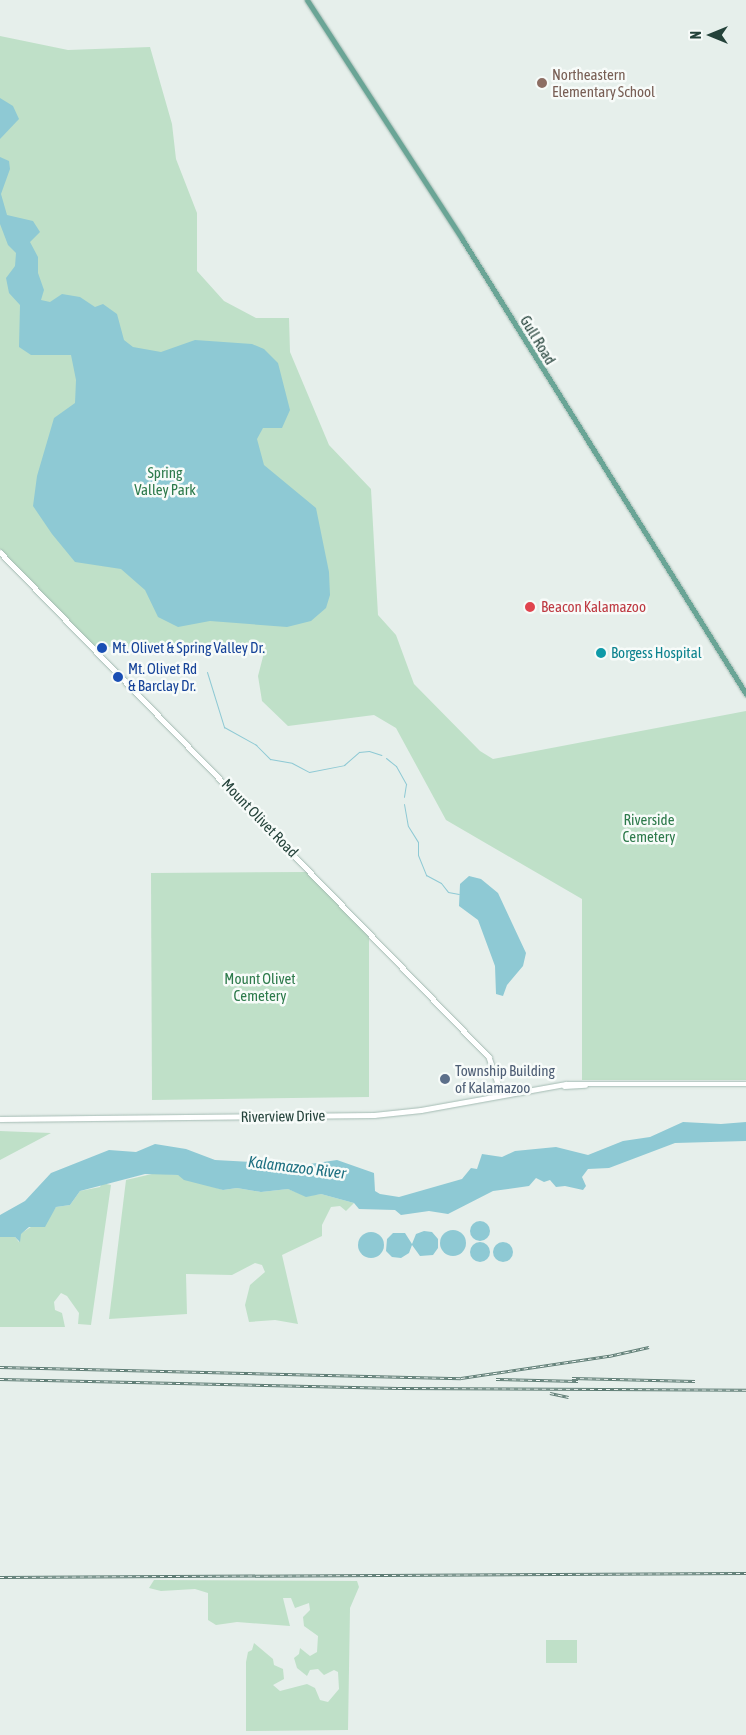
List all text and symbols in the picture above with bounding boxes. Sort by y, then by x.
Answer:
north arrow [686,10,736,60]
text: N [688,31,704,39]
place label: Northeastern Elementary School [552,65,655,100]
marker: Northeastern Elementary School [536,77,548,89]
street label: Gull Road [516,312,560,368]
park label: Spring Valley Park [134,463,196,498]
place label: Beacon Kalamazoo [541,598,646,616]
marker: Beacon Kalamazoo [523,600,537,614]
place label: Mt. Olivet & Spring Valley Dr. [112,639,265,657]
marker: Mt. Olivet & Spring Valley Dr. [96,642,108,654]
place label: Borgess Hospital [611,644,702,662]
marker: Borgess Hospital [595,647,607,659]
place label: Mt. Olivet Rd & Barclay Dr. [128,659,197,694]
marker: Mt. Olivet Rd & Barclay Dr. [112,671,124,683]
street label: Mount Olivet Road [218,775,302,861]
park label: Riverside Cemetery [623,810,675,845]
park label: Mount Olivet Cemetery [224,969,296,1004]
place label: Township Building of Kalamazoo [455,1061,555,1096]
marker: Township Building of Kalamazoo [439,1073,451,1085]
street label: Riverview Drive [241,1106,325,1126]
water label: Kalamazoo River [247,1151,347,1183]

